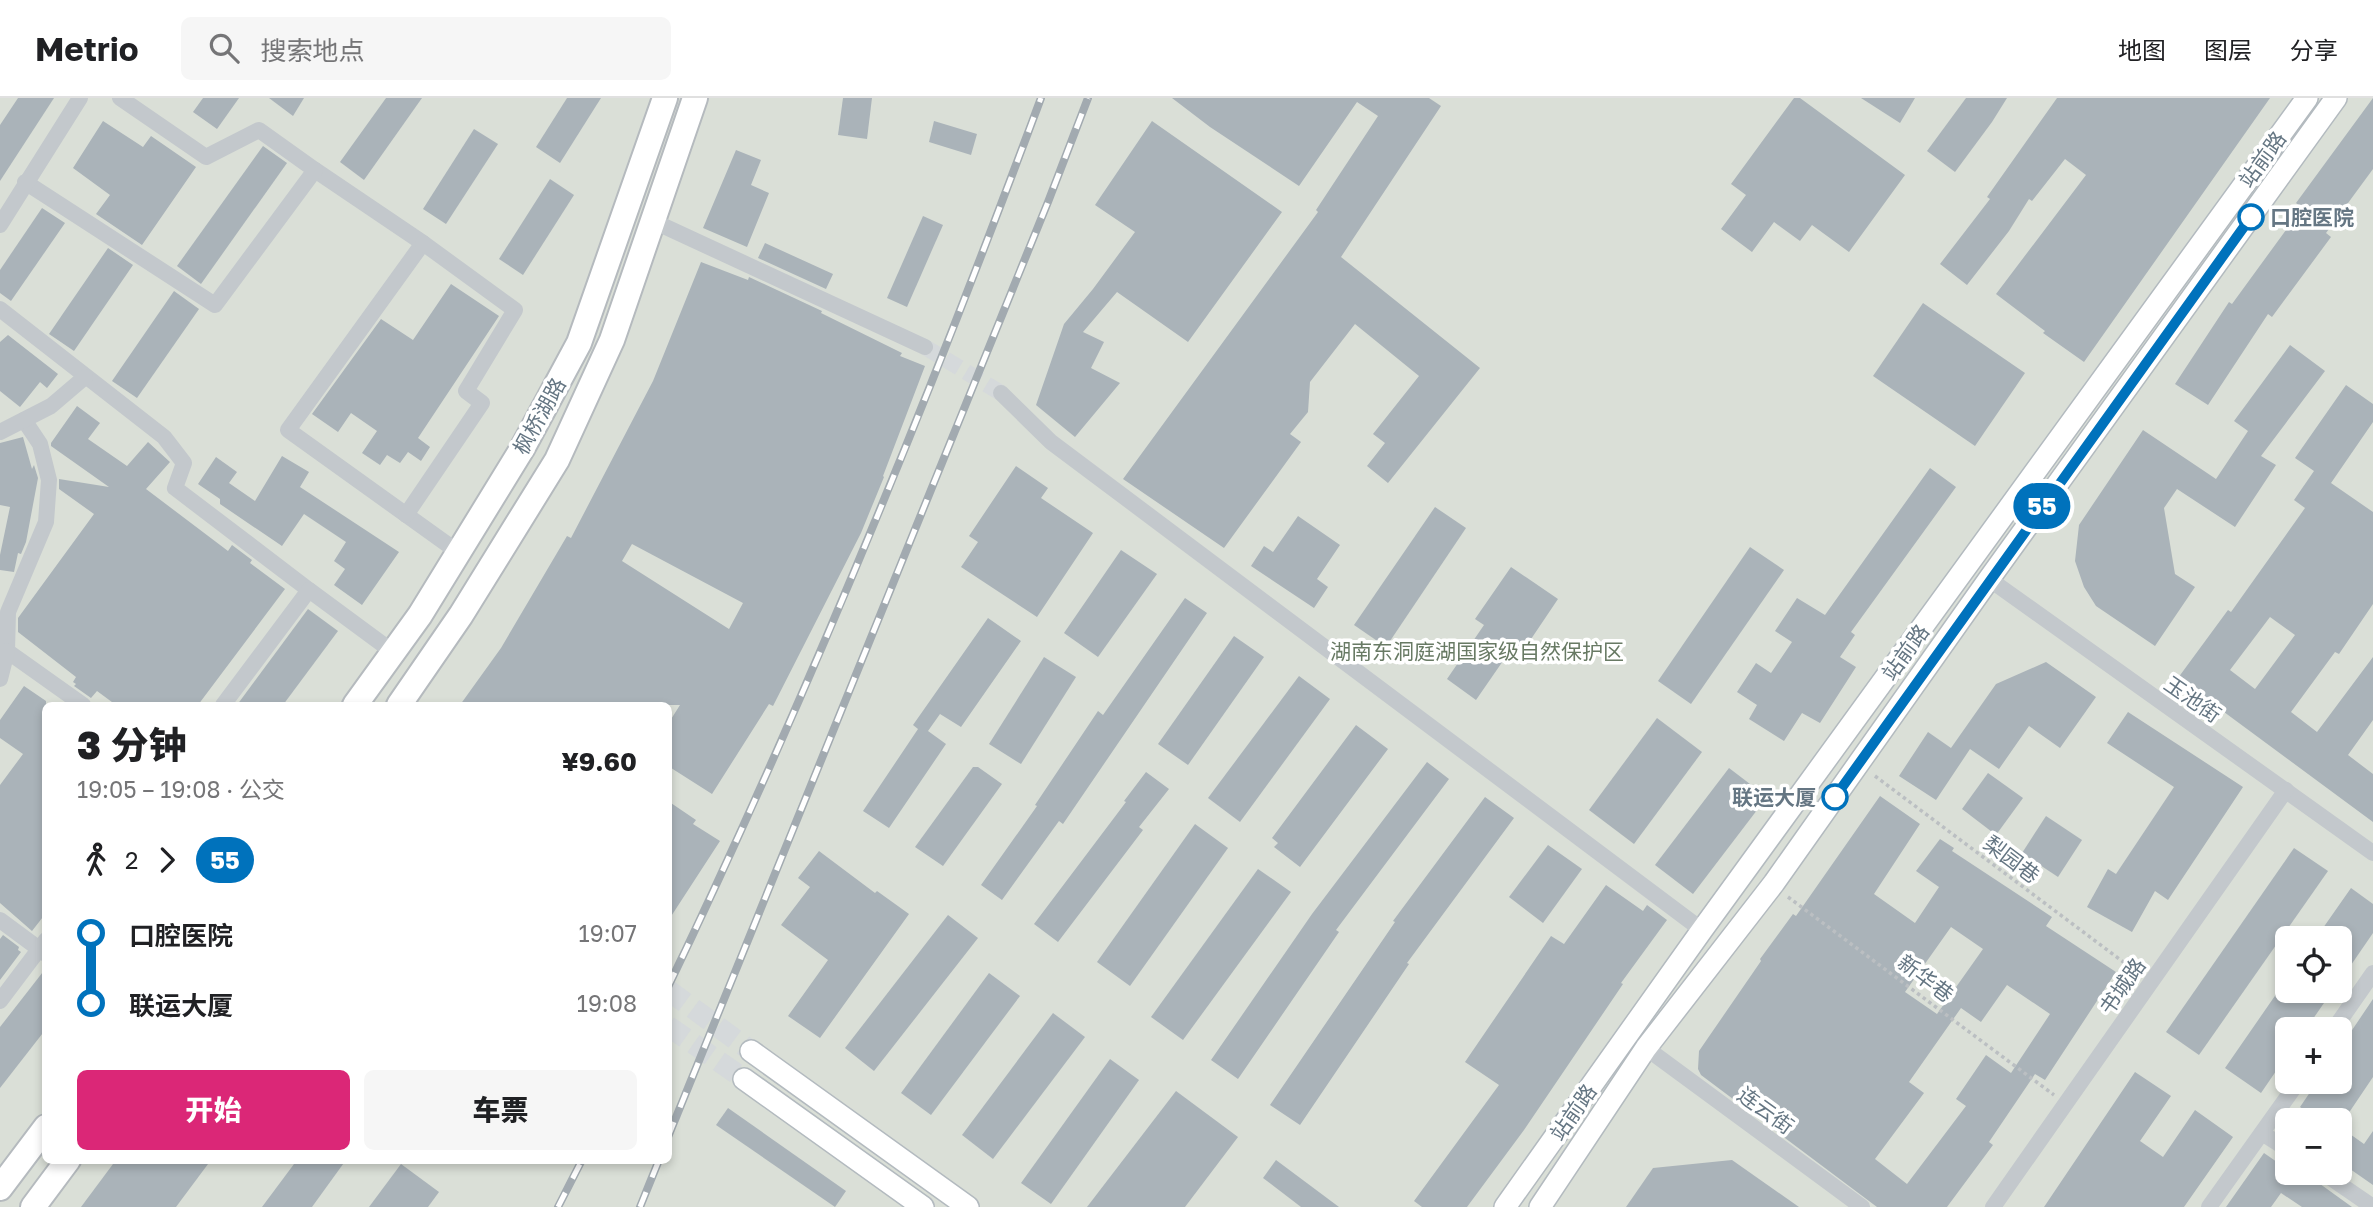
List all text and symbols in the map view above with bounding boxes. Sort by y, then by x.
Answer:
search box [181,17,671,80]
text: Metrio [35,29,139,68]
icon: search [205,29,243,67]
text: 搜索地点 [261,35,365,66]
text: 地图 [2118,35,2166,64]
text: 图层 [2204,35,2252,64]
text: 分享 [2290,35,2338,64]
street label: 站前路 [2233,126,2291,192]
marker: 口腔医院 [2238,204,2264,230]
place label: 口腔医院 [2270,204,2354,230]
street label: 枫桥湖路 [507,373,571,459]
line badge: 55 [2010,483,2074,529]
text: 55 [2027,491,2057,520]
street label: 站前路 [1876,619,1934,685]
park label: 湖南东洞庭湖国家级自然保护区 [1330,638,1624,664]
street label: 玉池街 [2160,670,2226,728]
text: 3 分钟 [77,722,186,767]
text: ¥9.60 [562,746,637,777]
text: 19:05 – 19:08 · 公交 [77,775,285,803]
place label: 联运大厦 [1732,784,1816,810]
marker: 联运大厦 [1822,784,1848,810]
street label: 梨园巷 [1979,830,2045,888]
icon: walk [77,841,115,879]
icon: forward [148,841,186,879]
text: 55 [210,845,240,874]
text: 2 [125,846,138,874]
text: 19:07 [579,919,637,947]
text: 口腔医院 [129,920,233,951]
map controls [2275,926,2352,1185]
button: locate [2275,926,2352,1003]
street label: 新华巷 [1893,949,1959,1007]
street label: 书城路 [2093,953,2151,1019]
text: 19:08 [577,989,637,1017]
text: 联运大厦 [129,990,233,1021]
button: + [2275,1017,2352,1094]
button: 开始 [77,1070,350,1150]
button: 车票 [364,1070,637,1150]
street label: 站前路 [1544,1079,1602,1145]
street label: 连云街 [1733,1081,1799,1139]
button: − [2275,1108,2352,1185]

